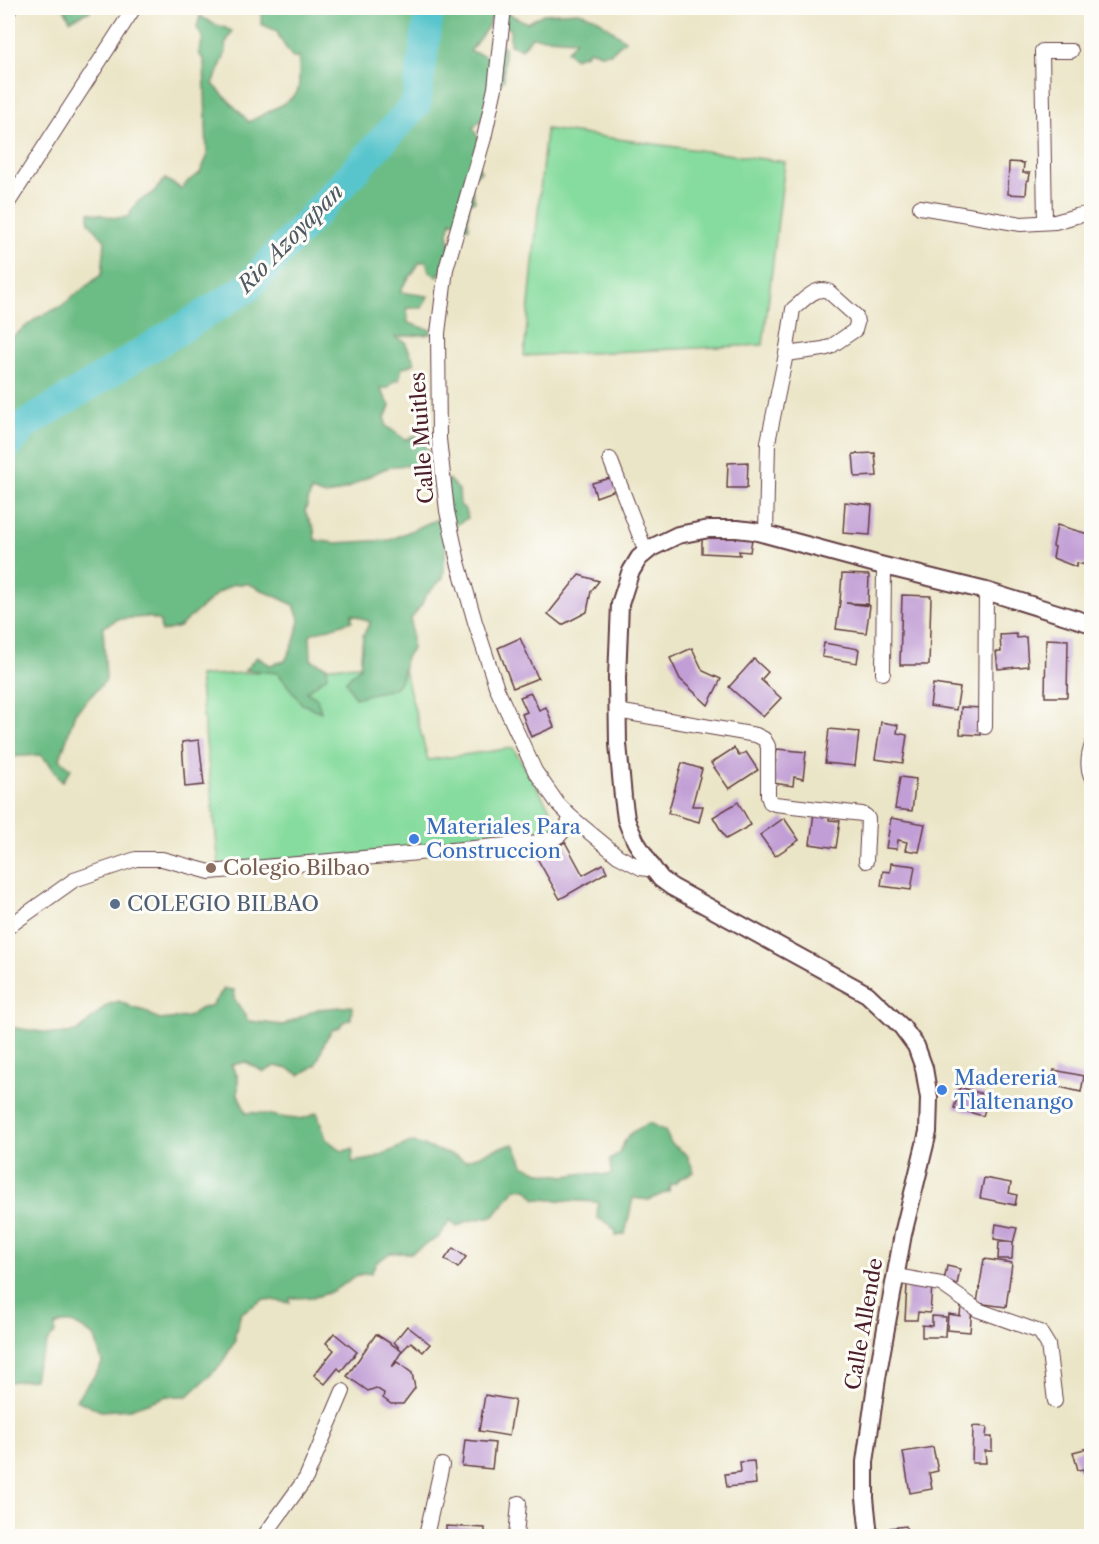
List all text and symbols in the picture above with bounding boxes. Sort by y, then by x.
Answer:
water label: Rio Azoyapan [230,178,349,300]
street label: Calle Muitles [404,371,439,505]
place label: Materiales Para Construccion [426,814,582,863]
marker: Materiales Para Construccion [407,832,421,846]
place label: Colegio Bilbao [223,855,370,880]
marker: Colegio Bilbao [204,861,218,875]
place label: COLEGIO BILBAO [127,891,319,916]
marker: COLEGIO BILBAO [108,897,122,911]
place label: Madereria Tlaltenango [954,1065,1074,1114]
marker: Madereria Tlaltenango [935,1083,949,1097]
street label: Calle Allende [840,1256,887,1392]

